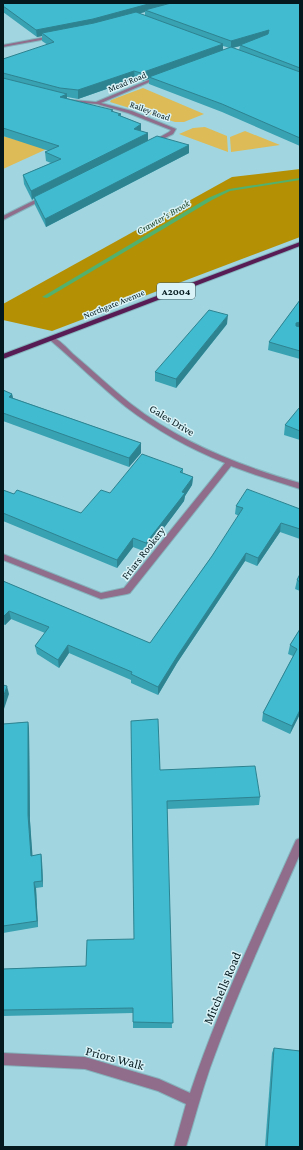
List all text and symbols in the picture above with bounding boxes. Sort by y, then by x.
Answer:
street label: Mead Road [106,70,148,94]
street label: Railey Road [129,99,172,123]
water label: Crawter's Brook [135,197,192,237]
road number: A2004 [157,283,195,299]
street label: Northgate Avenue [82,287,146,321]
street label: Gales Drive [147,402,197,438]
street label: Friars Rookery [119,524,169,582]
street label: Mitchells Road [200,949,244,1026]
street label: Priors Walk [84,1043,147,1073]

